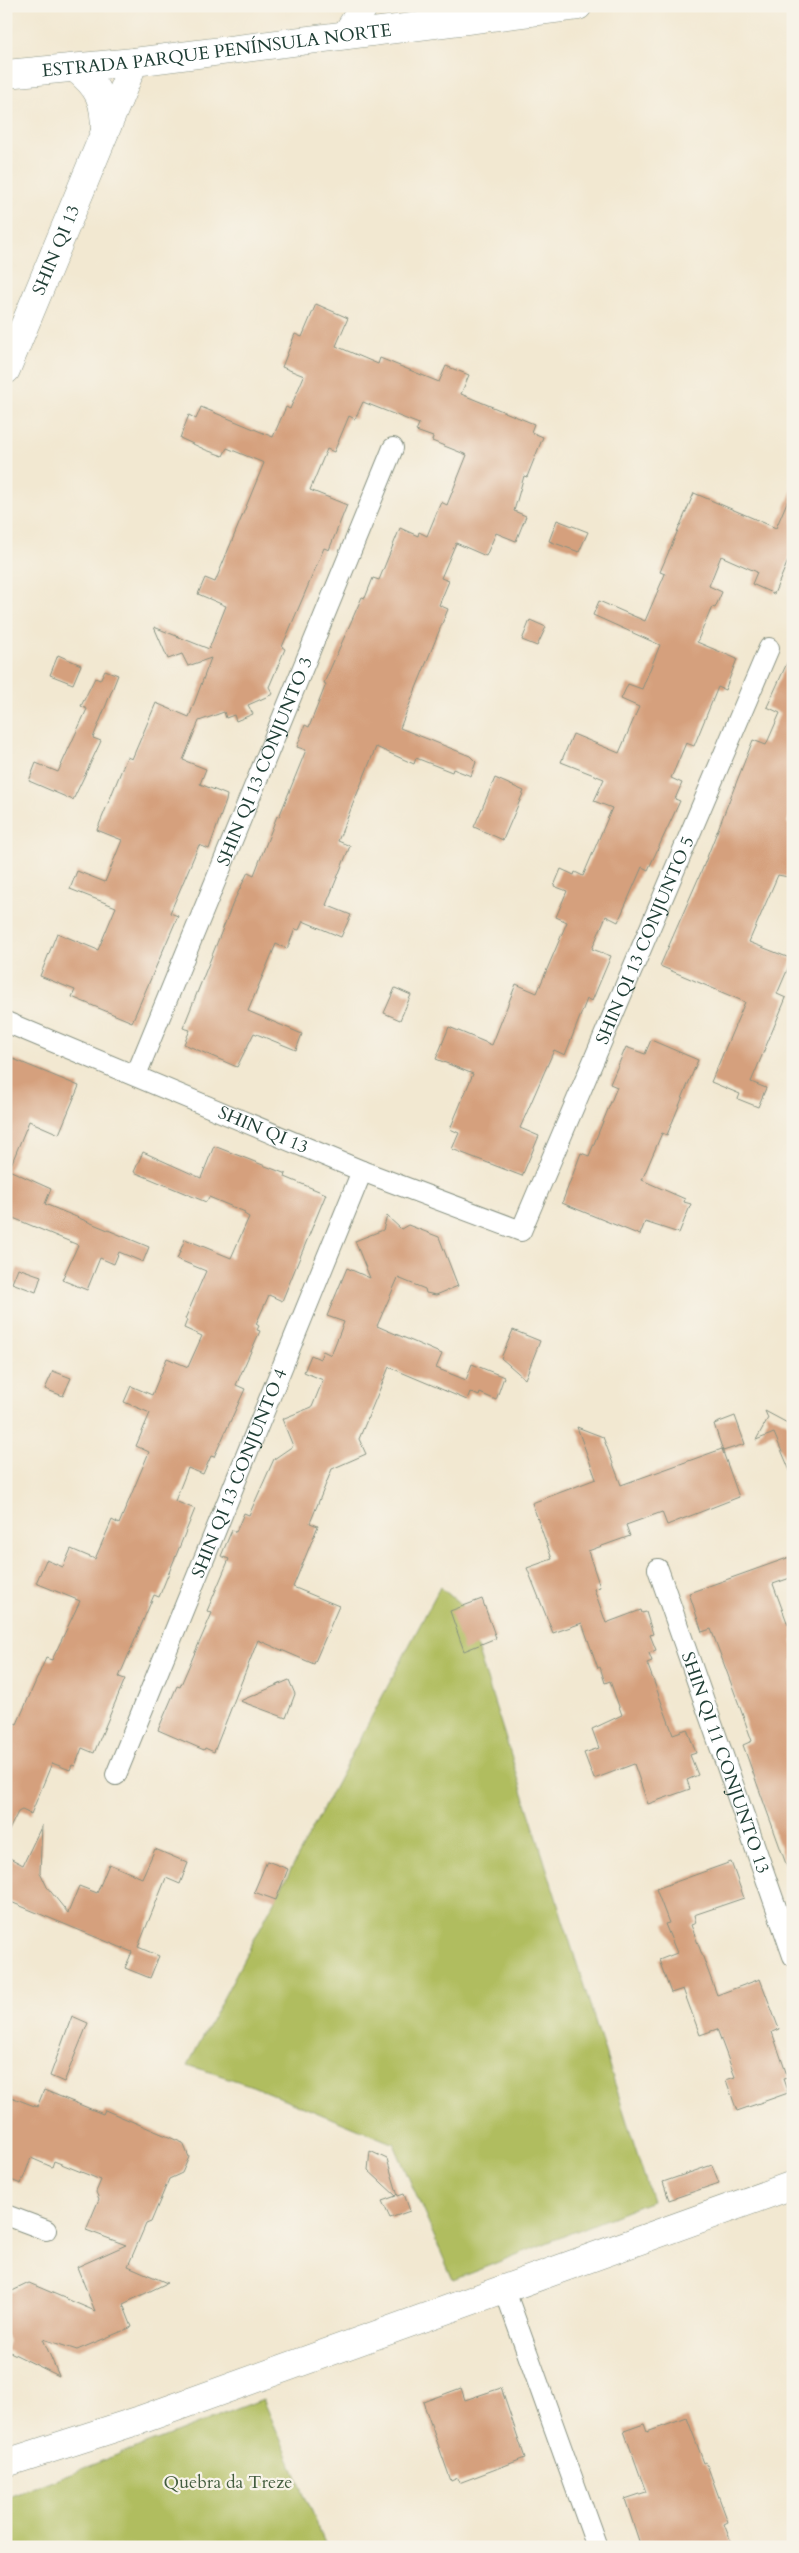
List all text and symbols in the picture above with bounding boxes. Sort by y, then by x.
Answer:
street label: ESTRADA PARQUE PENÍNSULA NORTE [41,17,393,83]
street label: SHIN QI 13 [26,201,86,299]
street label: SHIN QI 13 CONJUNTO 3 [211,653,319,870]
street label: SHIN QI 13 CONJUNTO 5 [589,832,700,1048]
street label: SHIN QI 13 [215,1100,312,1160]
street label: SHIN QI 13 CONJUNTO 4 [185,1365,293,1582]
street label: SHIN QI 11 CONJUNTO 13 [675,1648,776,1877]
park label: Quebra da Treze [164,2470,292,2495]

